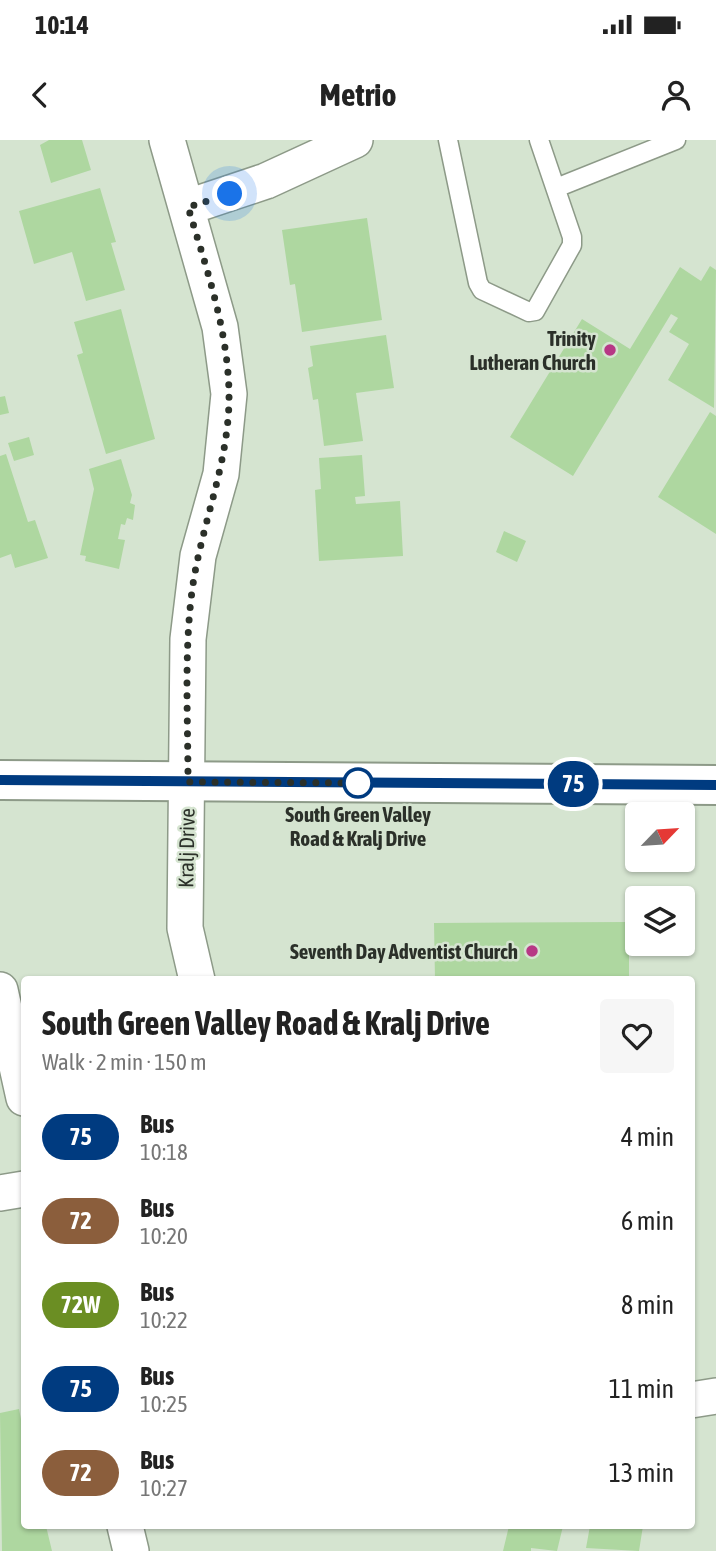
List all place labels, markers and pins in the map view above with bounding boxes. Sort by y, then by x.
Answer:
place label: Trinity Lutheran Church [469,326,596,374]
marker: Trinity Lutheran Church [602,342,618,358]
marker: South Green Valley Road & Kralj Drive [343,768,373,798]
place label: South Green Valley Road & Kralj Drive [285,802,431,850]
place label: Seventh Day Adventist Church [290,939,518,963]
marker: Seventh Day Adventist Church [524,943,540,959]

